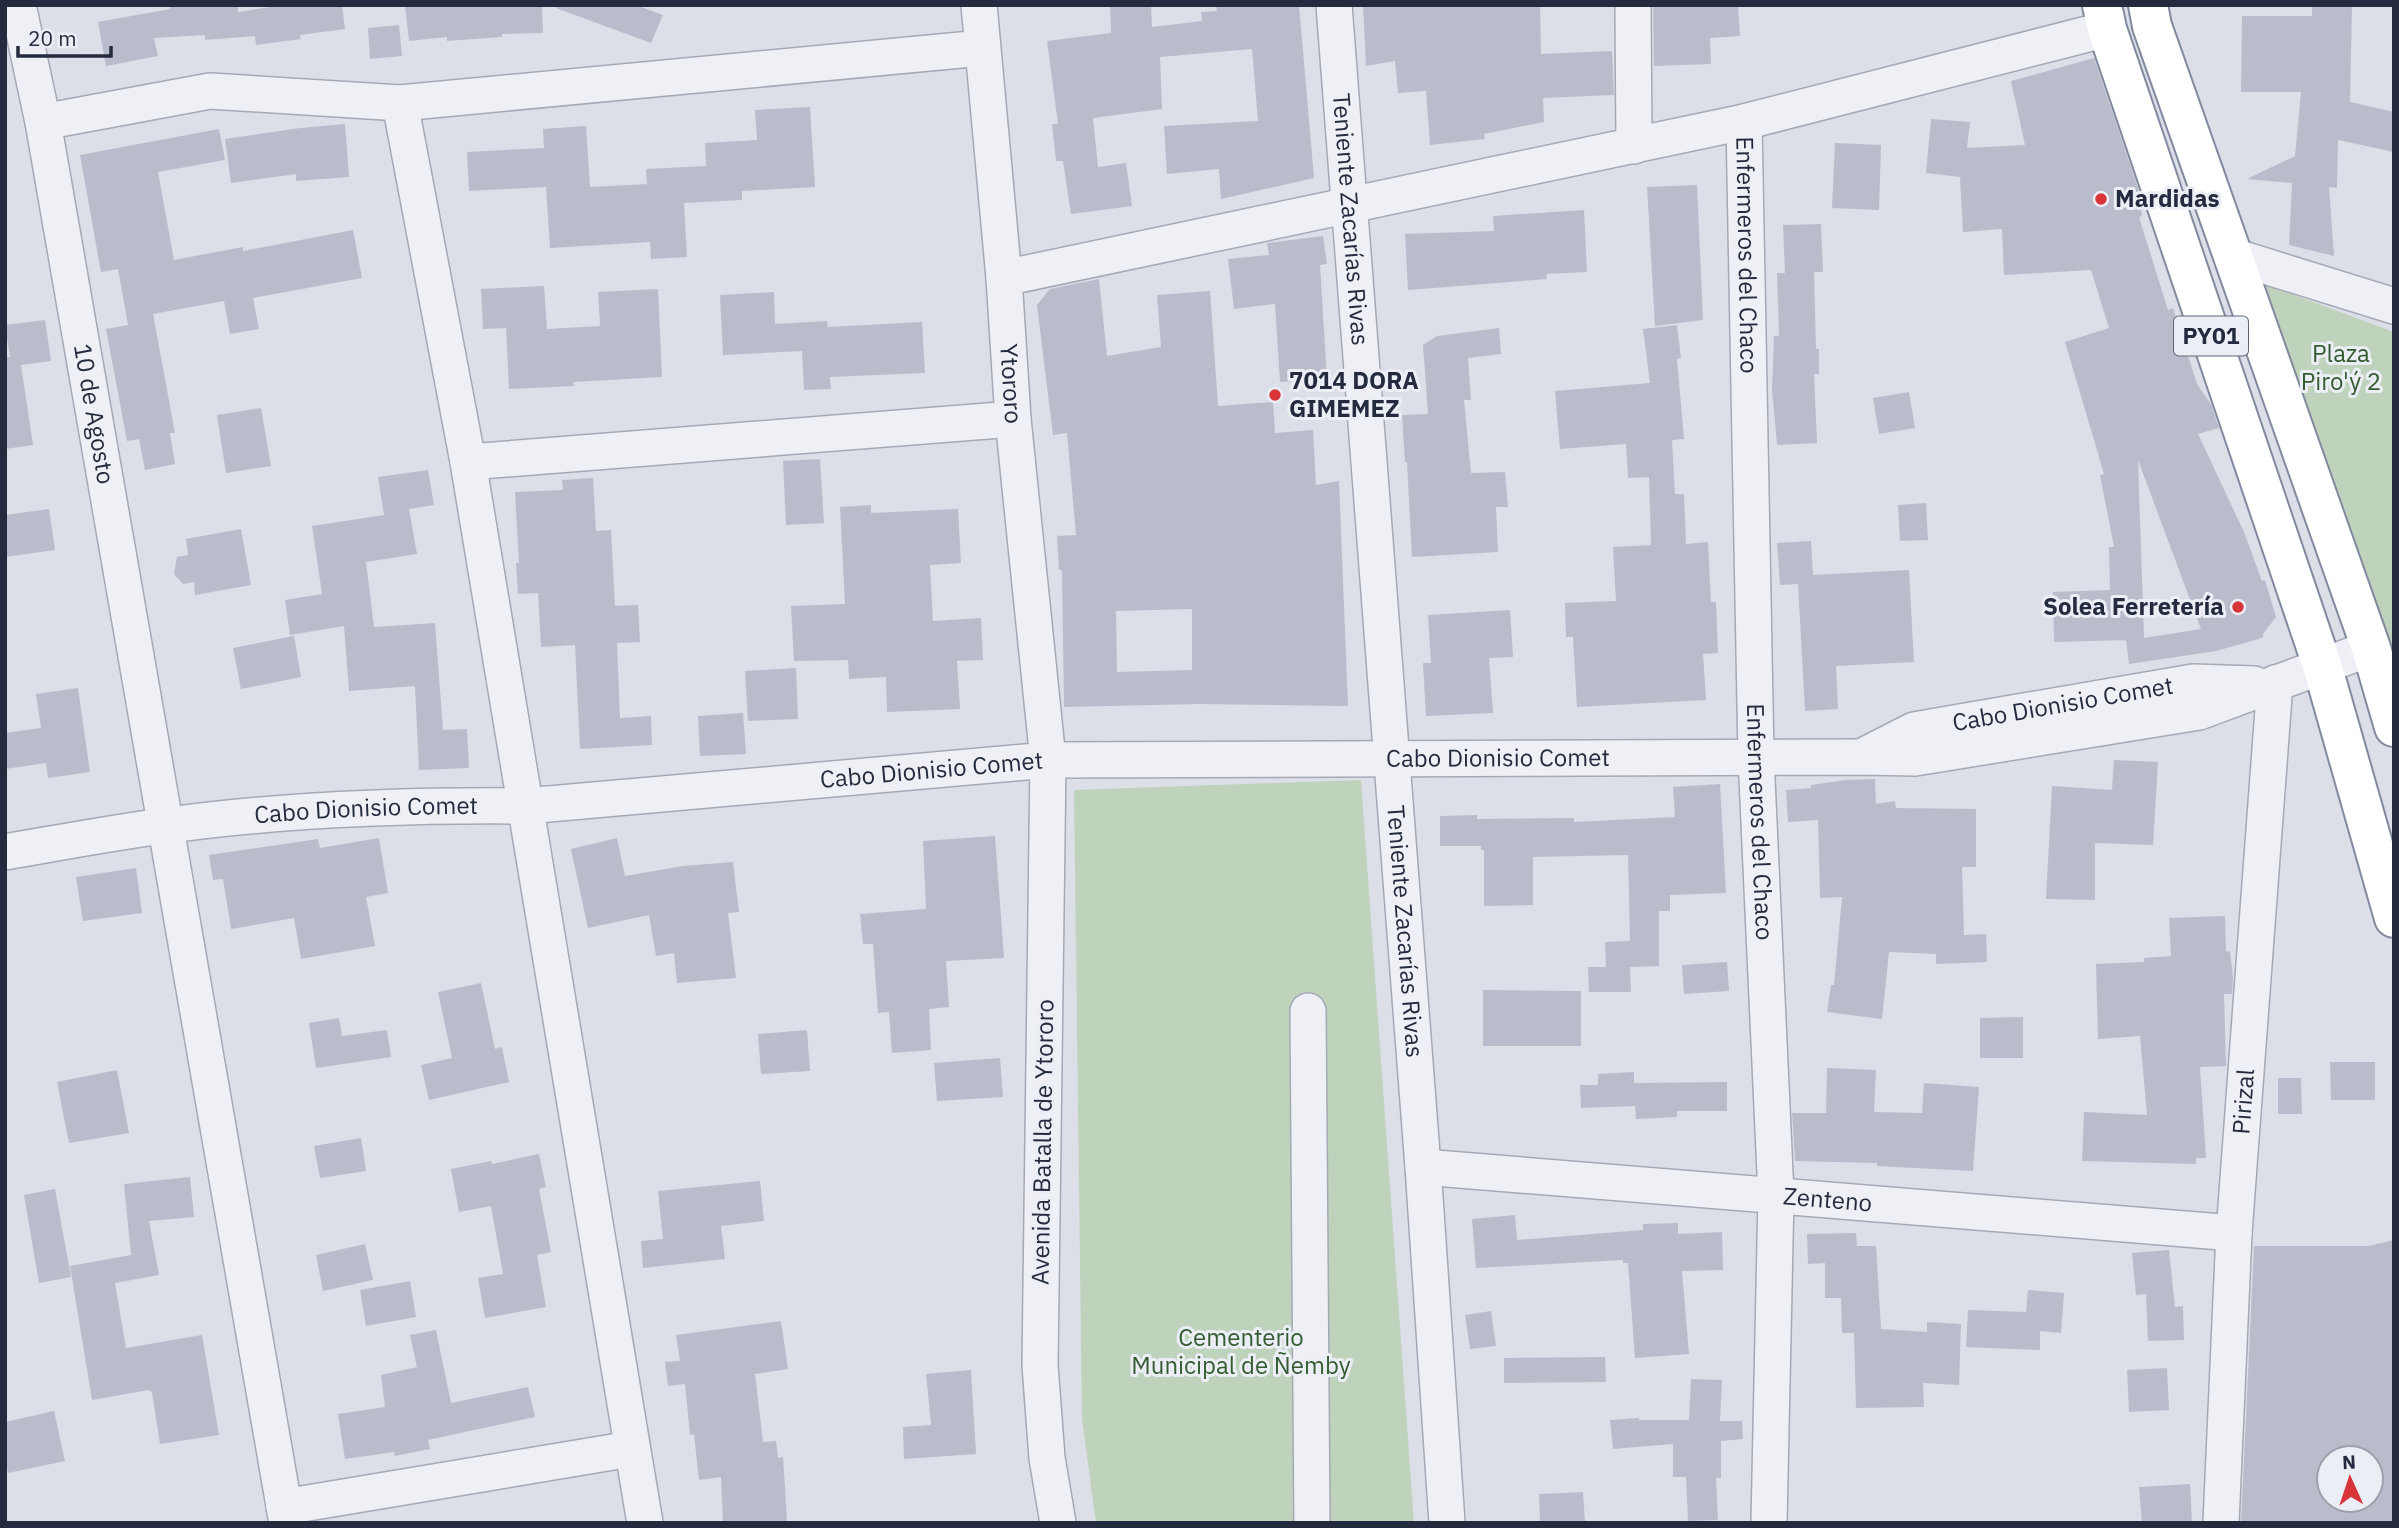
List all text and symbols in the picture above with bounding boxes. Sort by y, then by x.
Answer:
scale bar [18,14,110,58]
text: 20 m [28,24,77,52]
street label: Teniente Zacarías Rivas [1326,92,1377,347]
street label: Enfermeros del Chaco [1729,136,1766,374]
place label: Mardidas [2115,182,2220,214]
marker: Mardidas [2093,191,2109,207]
road number: PY01 [2174,316,2248,356]
park label: Plaza Piro'ý 2 [2301,337,2381,397]
street label: 10 de Agosto [67,341,123,486]
street label: Ytororo [993,343,1030,425]
place label: 7014 DORA GIMEMEZ [1289,364,1419,424]
marker: 7014 DORA GIMEMEZ [1267,387,1283,403]
place label: Solea Ferretería [2043,590,2224,622]
marker: Solea Ferretería [2230,599,2246,615]
street label: Cabo Dionisio Comet [1950,669,2176,738]
street label: Enfermeros del Chaco [1740,703,1781,941]
street label: Cabo Dionisio Comet [1386,741,1610,774]
street label: Cabo Dionisio Comet [818,744,1044,795]
street label: Cabo Dionisio Comet [253,789,478,830]
street label: Teniente Zacarías Rivas [1380,804,1432,1059]
street label: Avenida Batalla de Ytororo [1024,999,1060,1285]
street label: Pirizal [2224,1068,2261,1136]
street label: Zenteno [1782,1179,1874,1219]
park label: Cementerio Municipal de Ñemby [1131,1321,1351,1381]
north arrow [2315,1444,2385,1514]
text: N [2342,1450,2357,1474]

